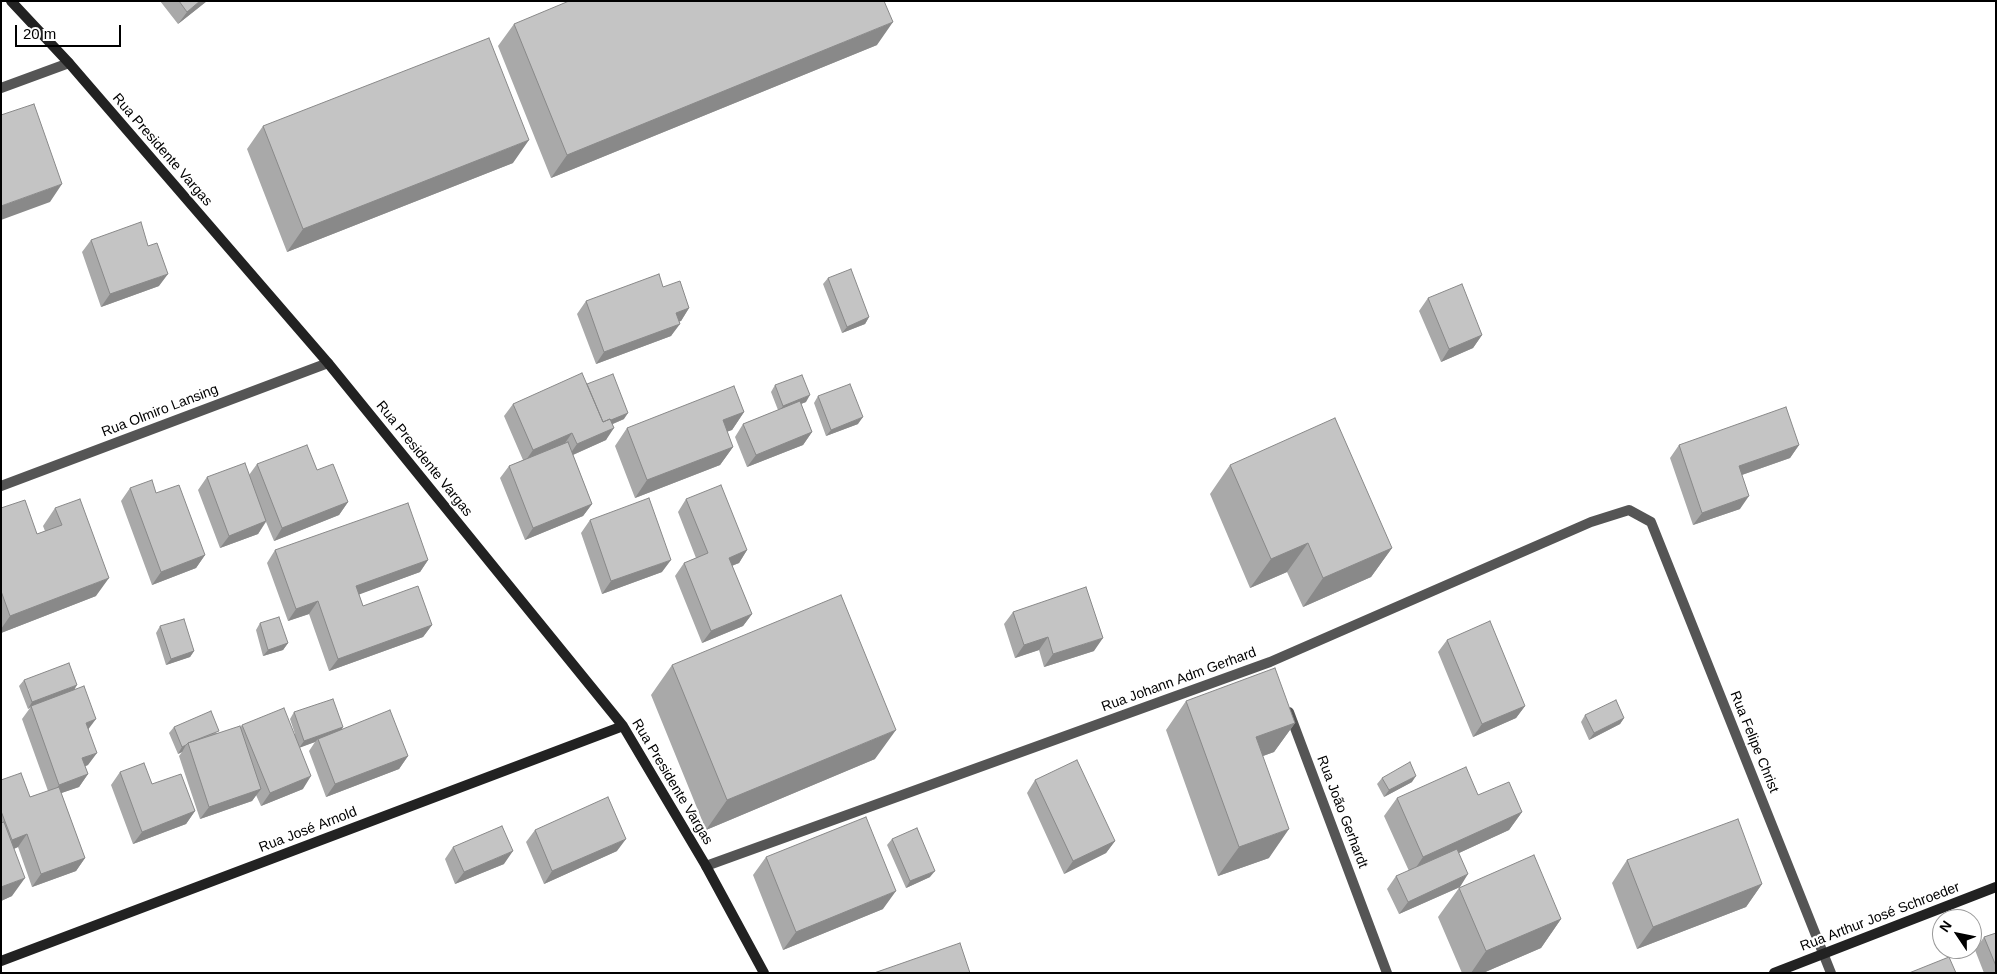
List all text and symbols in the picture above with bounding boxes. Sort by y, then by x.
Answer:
scale bar [18,15,124,47]
text: 20 m [23,25,56,42]
street label: Rua Presidente Vargas [109,90,215,210]
street label: Rua Olmiro Lansing [99,381,221,441]
street label: Rua Presidente Vargas [372,398,476,520]
street label: Rua Johann Adm Gerhard [1099,644,1259,716]
street label: Rua Felipe Christ [1726,689,1782,795]
street label: Rua Presidente Vargas [628,716,716,848]
street label: Rua João Gerhardt [1313,753,1371,871]
street label: Rua José Arnold [257,804,359,856]
street label: Rua Arthur José Schroeder [1798,879,1962,955]
north arrow [1932,909,1982,959]
text: N [1936,918,1955,935]

